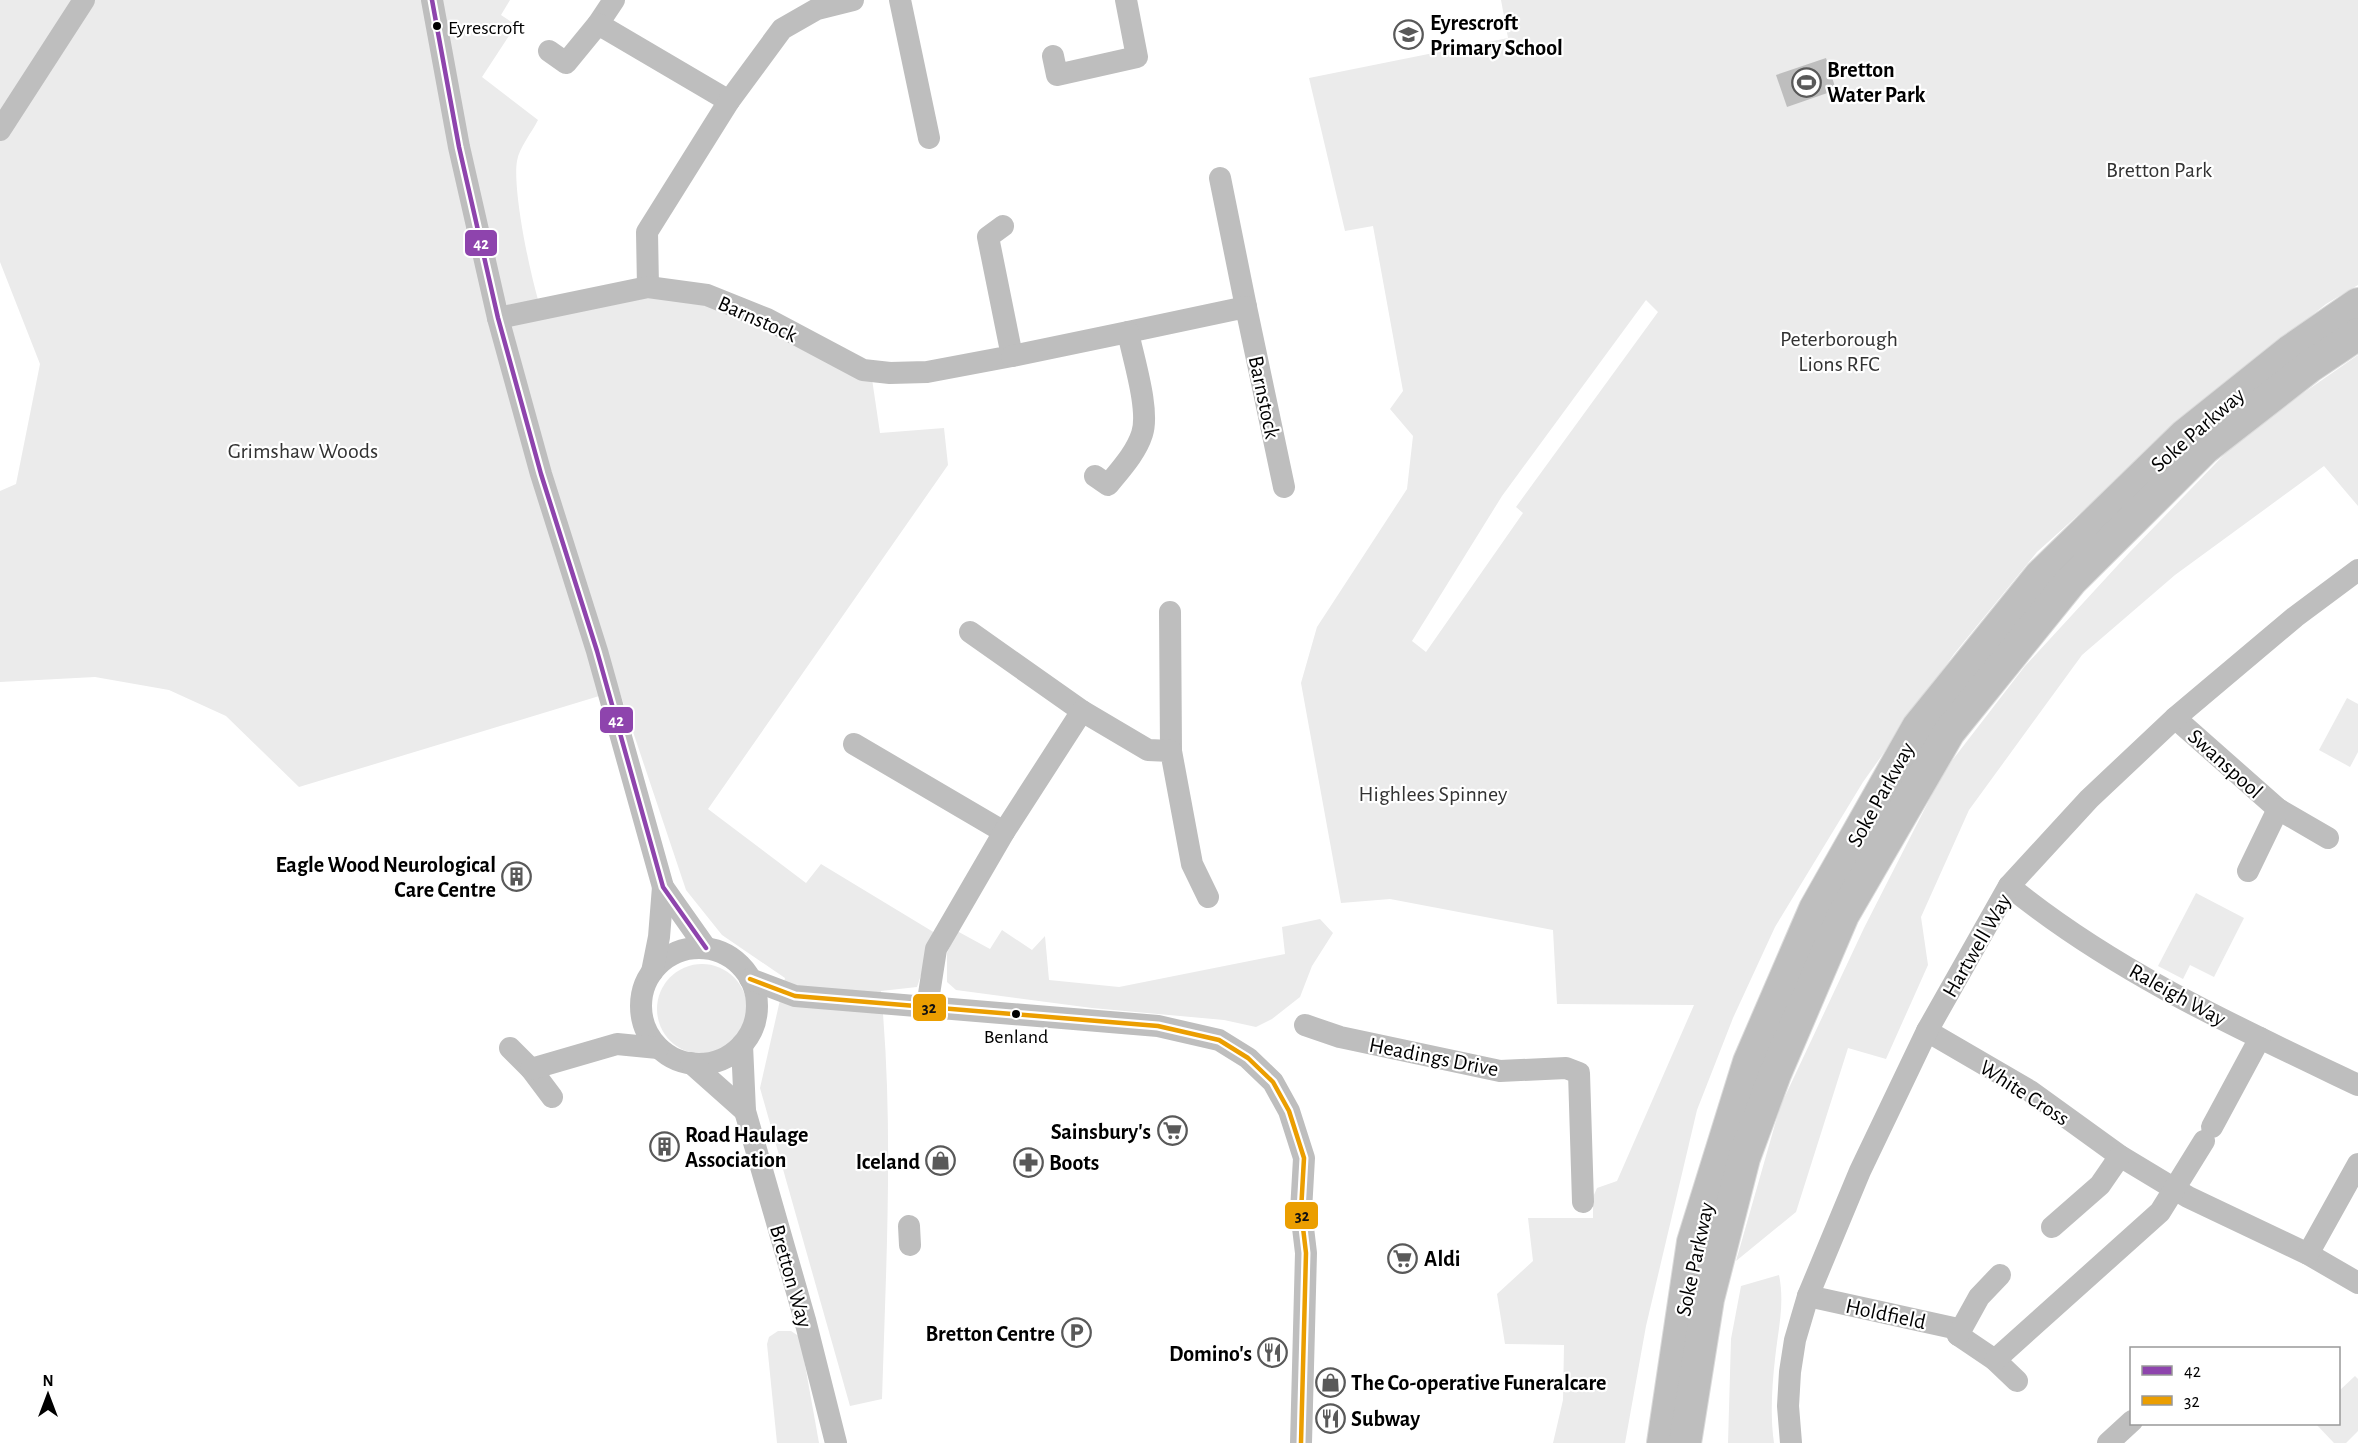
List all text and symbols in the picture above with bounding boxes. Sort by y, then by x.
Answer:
place label: Eyrescroft Primary School [1430,12,1563,60]
place label: Eyrescroft [448,18,525,38]
school or university icon: Eyrescroft Primary School [1393,19,1425,51]
marker: Eyrescroft [431,20,443,32]
place label: Bretton Water Park [1827,59,1925,106]
sports icon: Bretton Water Park [1790,66,1822,98]
park label: Bretton Park [2106,159,2212,181]
line badge: 42 [464,229,498,257]
text: 42 [473,236,489,252]
street label: Barnstock [715,292,801,346]
park label: Peterborough Lions RFC [1780,328,1898,375]
street label: Barnstock [1244,354,1284,441]
street label: Soke Parkway [2147,383,2249,476]
park label: Grimshaw Woods [228,440,378,462]
line badge: 42 [599,706,634,734]
text: 42 [608,713,624,729]
street label: Swanspool [2184,725,2267,803]
street label: Soke Parkway [1843,738,1919,851]
park label: Highlees Spinney [1359,783,1508,805]
place label: Eagle Wood Neurological Care Centre [275,854,496,901]
building icon: Eagle Wood Neurological Care Centre [501,861,533,893]
street label: Hartwell Way [1938,889,2016,1001]
street label: Raleigh Way [2126,959,2230,1031]
line badge: 32 [912,993,947,1022]
text: 32 [922,1000,937,1016]
marker: Benland [1010,1008,1022,1020]
place label: Benland [984,1027,1048,1047]
street label: Headings Drive [1367,1034,1500,1080]
street label: White Cross [1976,1056,2073,1130]
supermarket icon: Sainsbury's [1156,1115,1188,1147]
place label: Sainsbury's [1051,1121,1151,1144]
place label: Road Haulage Association [685,1124,808,1171]
building icon: Road Haulage Association [648,1131,680,1163]
shop icon: Iceland [925,1145,957,1177]
pharmacy icon: Boots [1012,1146,1044,1178]
place label: Iceland [856,1151,920,1173]
place label: Boots [1049,1152,1099,1174]
street label: Soke Parkway [1672,1200,1718,1318]
line badge: 32 [1284,1201,1319,1230]
text: 32 [1295,1208,1310,1224]
street label: Bretton Way [766,1222,816,1331]
supermarket icon: Aldi [1387,1242,1419,1274]
place label: Aldi [1424,1248,1461,1270]
street label: Holdfield [1844,1295,1928,1333]
parking icon: Bretton Centre [1060,1317,1092,1349]
place label: Bretton Centre [925,1323,1055,1345]
restaurant icon: Domino's [1257,1337,1289,1369]
place label: Domino's [1169,1343,1252,1365]
legend [2130,1347,2340,1425]
text: 42 [2184,1363,2201,1381]
north arrow [18,1365,78,1425]
shop icon: The Co-operative Funeralcare [1314,1366,1346,1398]
place label: The Co-operative Funeralcare [1351,1372,1606,1394]
text: N [42,1373,54,1389]
text: 32 [2184,1393,2200,1411]
restaurant icon: Subway [1314,1402,1346,1434]
place label: Subway [1351,1408,1420,1431]

